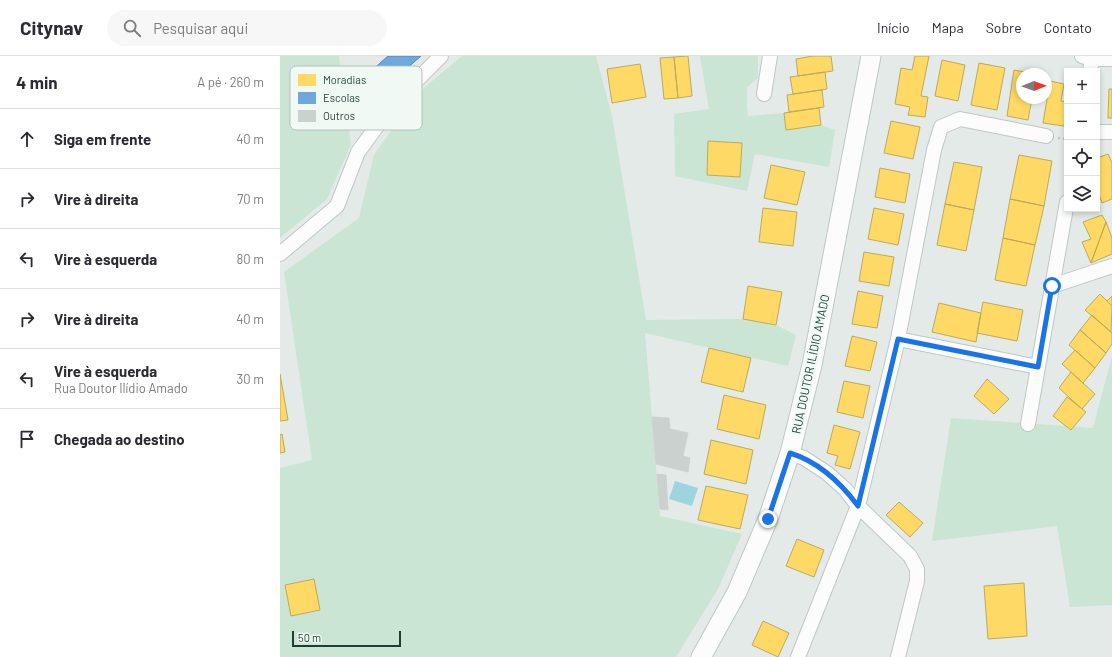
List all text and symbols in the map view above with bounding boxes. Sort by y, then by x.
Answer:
search box [107,10,387,46]
text: Citynav [20,16,83,39]
icon: search [121,17,143,39]
text: Pesquisar aqui [153,19,248,37]
text: Início [877,19,910,36]
text: Mapa [932,19,964,36]
text: Sobre [986,19,1022,36]
text: Contato [1044,19,1092,36]
legend [290,66,422,130]
north arrow [1016,68,1052,104]
map controls [1064,68,1100,212]
button: + [1064,68,1100,104]
text: 4 min [16,72,58,92]
text: Moradias [323,73,366,86]
text: A pé · 260 m [197,74,264,90]
text: Escolas [323,91,360,104]
button: − [1064,104,1100,140]
text: Outros [323,109,355,122]
icon: ahead [16,128,38,150]
text: Siga em frente [54,130,151,148]
text: 40 m [236,131,264,147]
button: locate [1064,140,1100,176]
button: layers [1064,176,1100,212]
icon: right [16,188,38,210]
text: Vire à direita [54,190,138,208]
text: 70 m [237,191,264,207]
icon: left [16,248,38,270]
text: Vire à esquerda [54,250,157,268]
text: 80 m [237,251,264,267]
route start [1043,277,1061,295]
street label: RUA DOUTOR ILÍDIO AMADO [788,293,832,435]
icon: right [16,308,38,330]
text: Vire à direita [54,310,138,328]
text: 40 m [236,311,264,327]
text: Vire à esquerda [54,362,157,380]
icon: left [16,368,38,390]
text: 30 m [237,371,264,387]
text: Rua Doutor Ilídio Amado [54,380,188,396]
icon: arrive [16,428,38,450]
text: Chegada ao destino [54,430,185,448]
route end [759,510,777,528]
scale bar [292,629,401,648]
text: 50 m [298,631,321,644]

